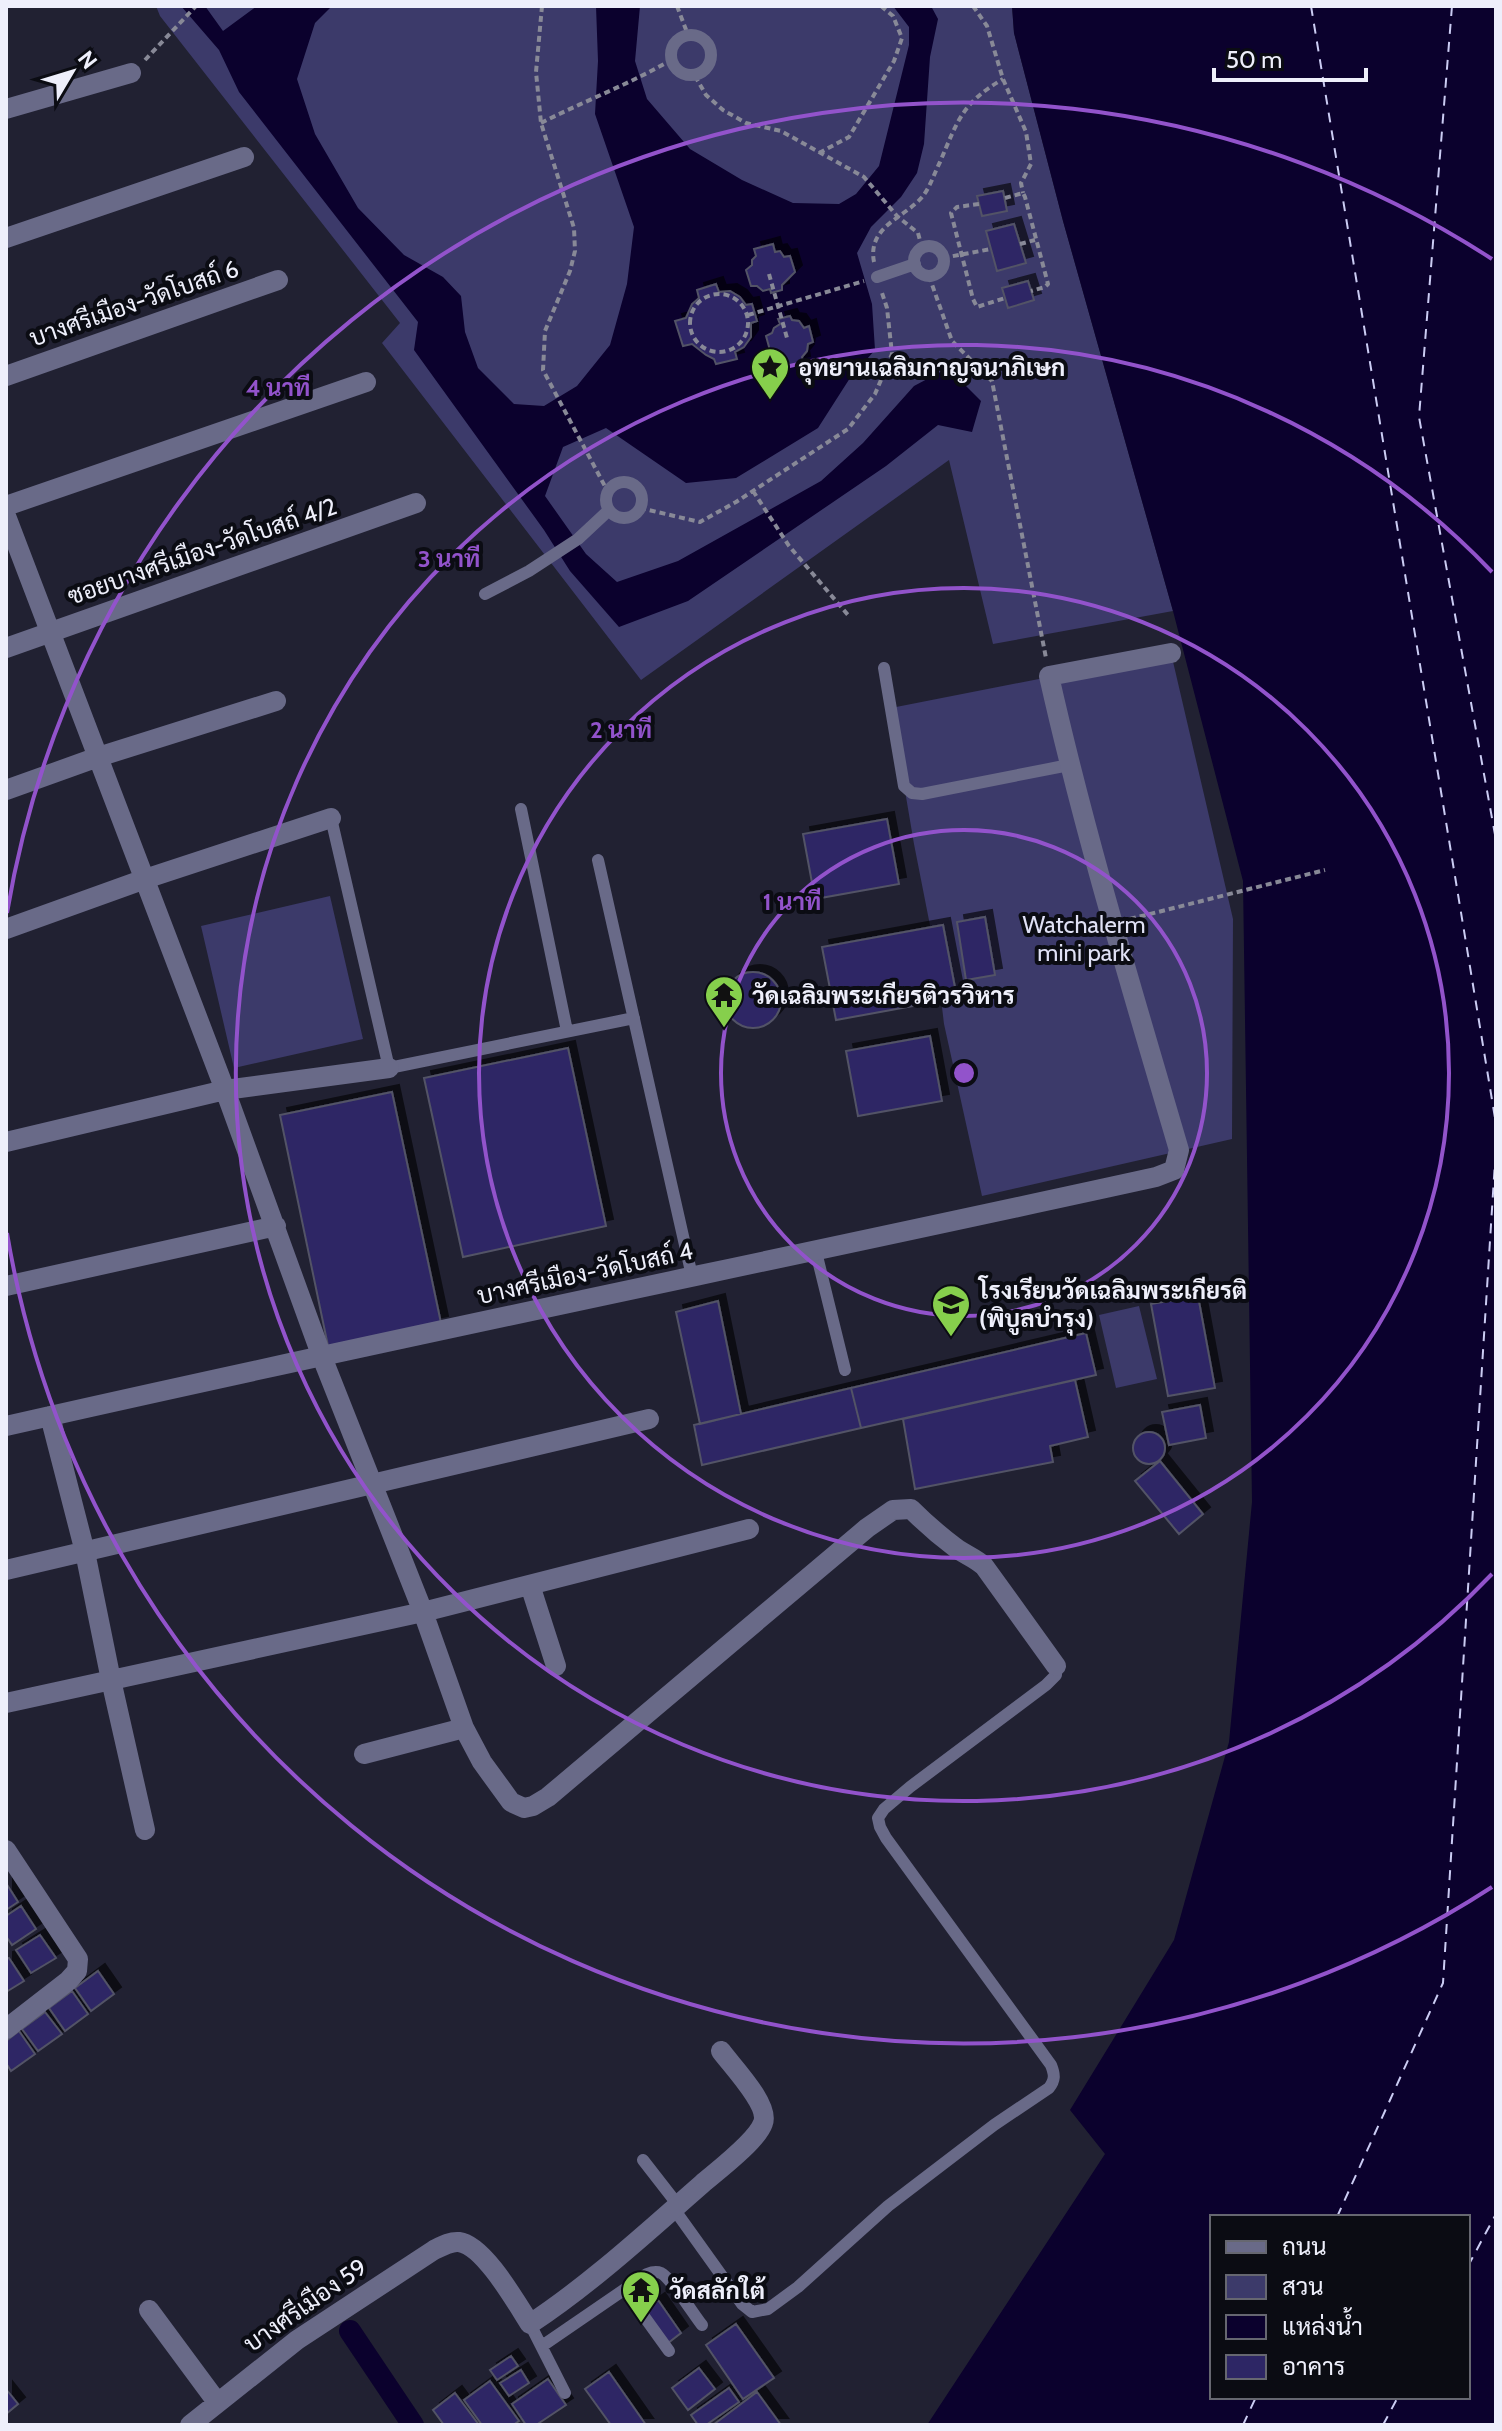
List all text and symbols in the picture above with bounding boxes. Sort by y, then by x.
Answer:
north arrow [32,32,112,112]
scale bar [1214,32,1366,82]
text: 50 m [1226,45,1282,74]
text: N [72,46,103,74]
street label: บางศรีเมือง-วัดโบสถ์ 6 [25,253,242,352]
place icon: อุทยานเฉลิมกาญจนาภิเษก [749,346,791,401]
place label: อุทยานเฉลิมกาญจนาภิเษก [798,353,1065,385]
text: 4 นาที [246,373,310,402]
street label: ซอยบางศรีเมือง-วัดโบสถ์ 4/2 [63,490,340,611]
text: 3 นาที [418,544,480,573]
text: 2 นาที [590,715,652,744]
text: 1 นาที [763,887,821,916]
park label: Watchalerm mini park [1023,910,1145,967]
temple icon: วัดเฉลิมพระเกียรติวรวิหาร [703,974,745,1029]
place label: วัดเฉลิมพระเกียรติวรวิหาร [752,981,1015,1010]
centre of rings [950,1059,978,1087]
street label: บางศรีเมือง-วัดโบสถ์ 4 [474,1235,696,1310]
place label: โรงเรียนวัดเฉลิมพระเกียรติ (พิบูลบำรุง) [977,1275,1247,1336]
school or university icon: โรงเรียนวัดเฉลิมพระเกียรติ (พิบูลบำรุง) [930,1283,972,1338]
legend [1210,2215,1470,2399]
text: ถนน [1282,2232,1327,2261]
street label: บางศรีเมือง 59 [238,2252,372,2358]
temple icon: วัดสลักใต้ [620,2269,662,2324]
text: สวน [1282,2272,1324,2301]
place label: วัดสลักใต้ [669,2275,766,2305]
text: แหล่งน้ำ [1282,2307,1363,2341]
text: อาคาร [1282,2352,1345,2381]

